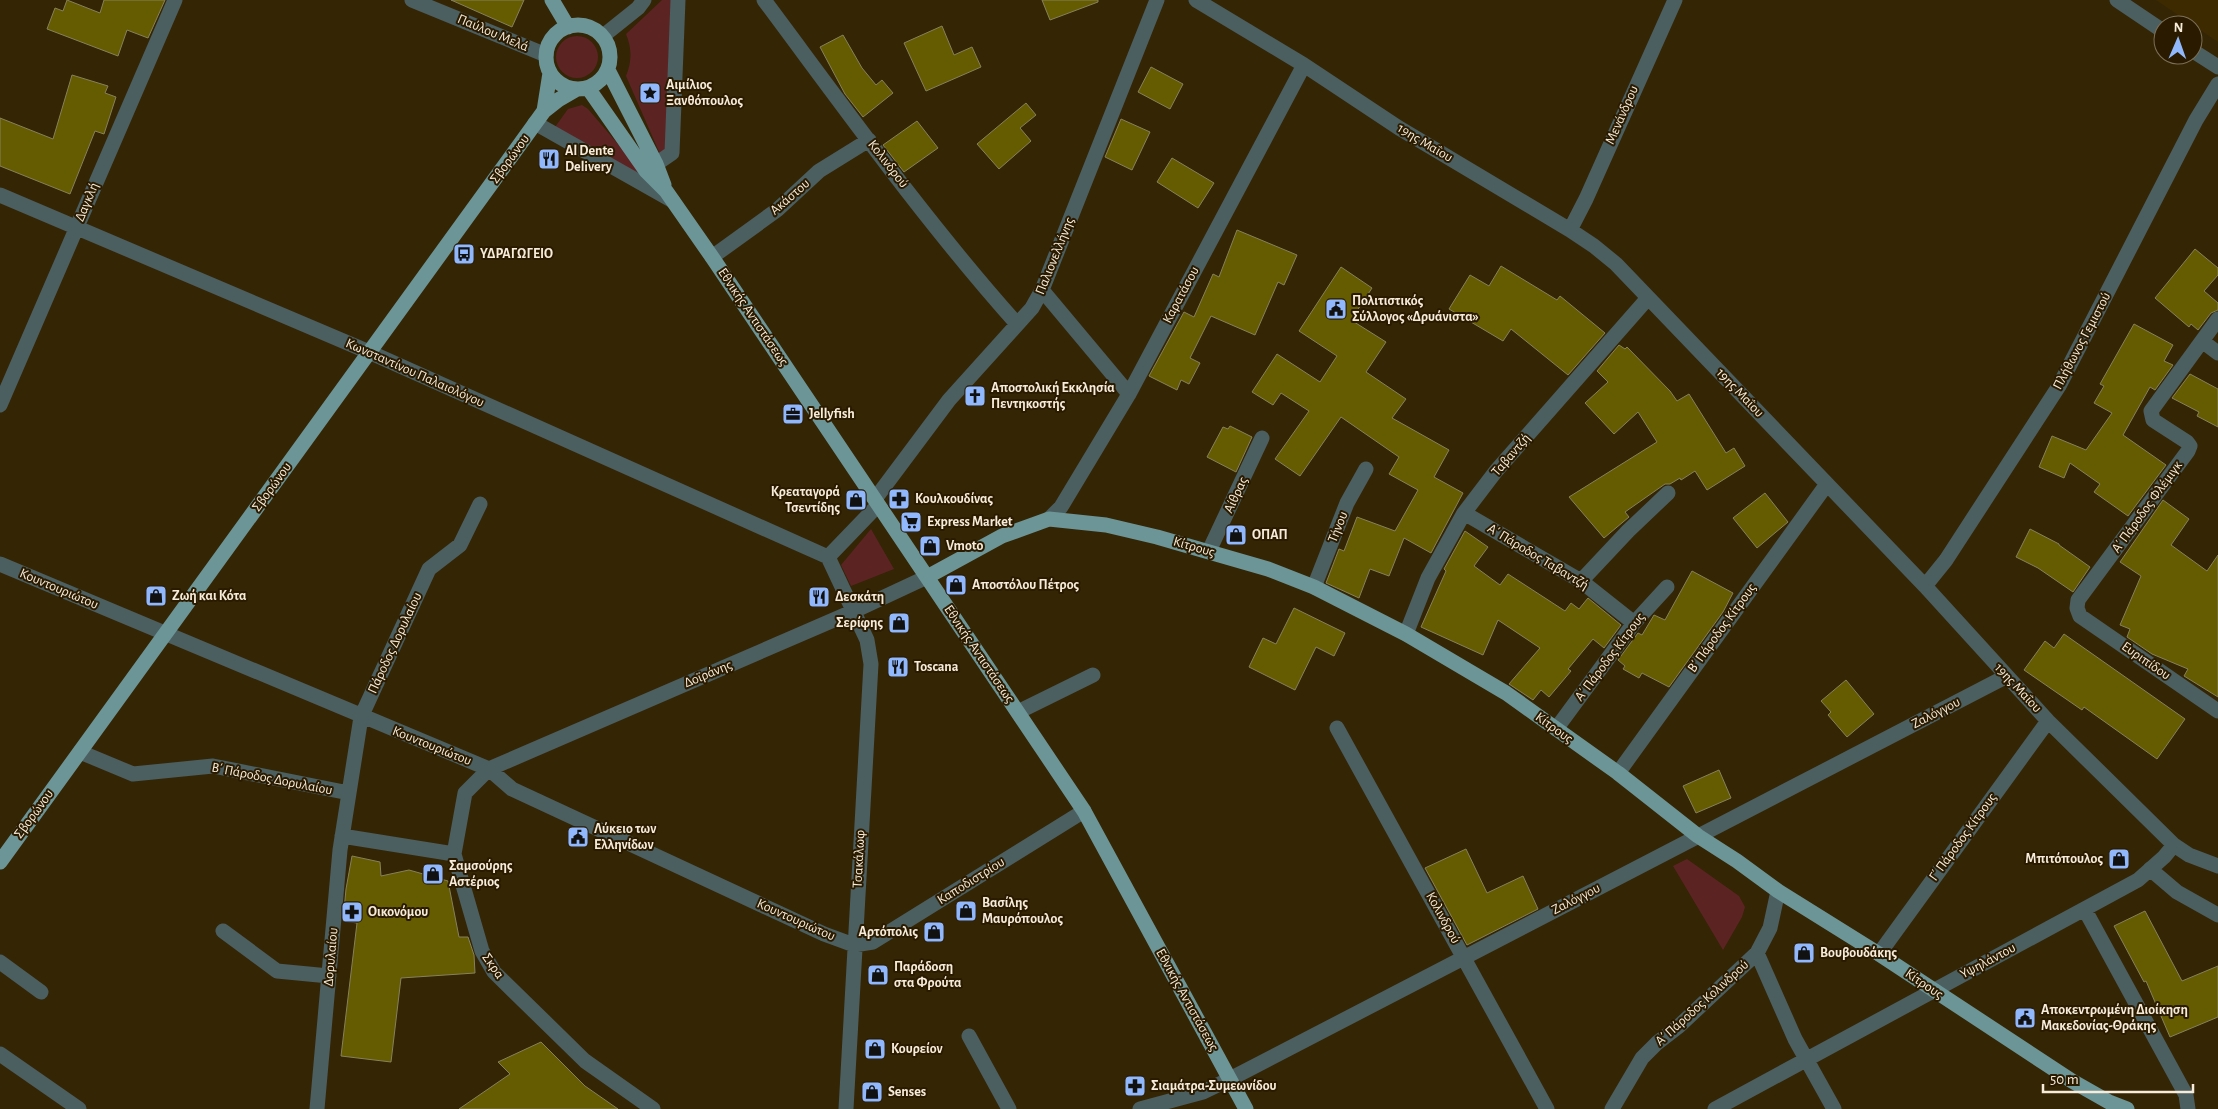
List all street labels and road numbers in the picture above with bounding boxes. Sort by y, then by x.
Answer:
street label: Παύλου Μελά [455,12,531,54]
street label: Μενάνδρου [1603,83,1641,147]
street label: 19ης Μαΐου [1395,120,1456,165]
street label: Σβορώνου [488,132,532,186]
street label: Κολινδρού [865,137,911,191]
street label: Ακάστου [767,176,813,218]
street label: Δαγκλή [73,181,101,223]
street label: Παλιονελλήνης [1033,215,1077,297]
street label: Καρατάσου [1160,264,1202,326]
street label: Εθνικής Αντιστάσεως [715,266,791,369]
street label: Πλήθωνος Γεμιστού [2051,290,2113,392]
street label: Κωνσταντίνου Παλαιολόγου [344,336,486,410]
street label: 19ης Μαΐου [1714,365,1767,420]
street label: Ταβαντζή [1489,431,1533,479]
street label: Α΄ Πάροδος Φλέμιγκ [2109,458,2185,556]
street label: Σβορώνου [250,460,294,514]
street label: Αίθρας [1222,474,1251,515]
street label: Τήνου [1325,509,1351,545]
street label: Α΄ Πάροδος Ταβαντζή [1485,521,1591,593]
street label: Κίτρους [1172,534,1217,560]
street label: Κουντουριώτου [18,566,100,612]
street label: Β΄ Πάροδος Κίτρους [1685,581,1759,675]
street label: Πάροδος Δορυλαίου [365,590,425,696]
street label: Εθνικής Αντιστάσεως [941,603,1017,706]
street label: Α΄ Πάροδος Κίτρους [1572,610,1648,704]
street label: Ευριπίδου [2119,639,2173,683]
street label: Δοϊράνης [682,657,735,690]
street label: 19ης Μαΐου [1992,660,2045,715]
street label: Ζαλόγγου [1910,695,1962,731]
street label: Κίτρους [1533,710,1576,746]
street label: Κουντουριώτου [390,724,474,768]
street label: Β΄ Πάροδος Δορυλαίου [210,760,334,798]
street label: Σβορώνου [12,787,56,841]
street label: Γ΄ Πάροδος Κίτρους [1927,790,2000,883]
street label: Τσακάλωφ [850,830,868,888]
street label: Καποδιστρίου [935,855,1007,907]
street label: Ζαλόγγου [1550,881,1602,917]
street label: Κολινδρού [1423,890,1463,946]
street label: Κουντουριώτου [755,897,837,943]
street label: Δορυλαίου [321,927,341,987]
street label: Υψηλάντου [1958,941,2018,981]
street label: Εθνικής Αντιστάσεως [1153,947,1221,1054]
street label: Σκρα [479,951,507,981]
street label: Α΄ Πάροδος Κολινδρού [1653,957,1751,1049]
street label: Κίτρους [1902,966,1946,1002]

